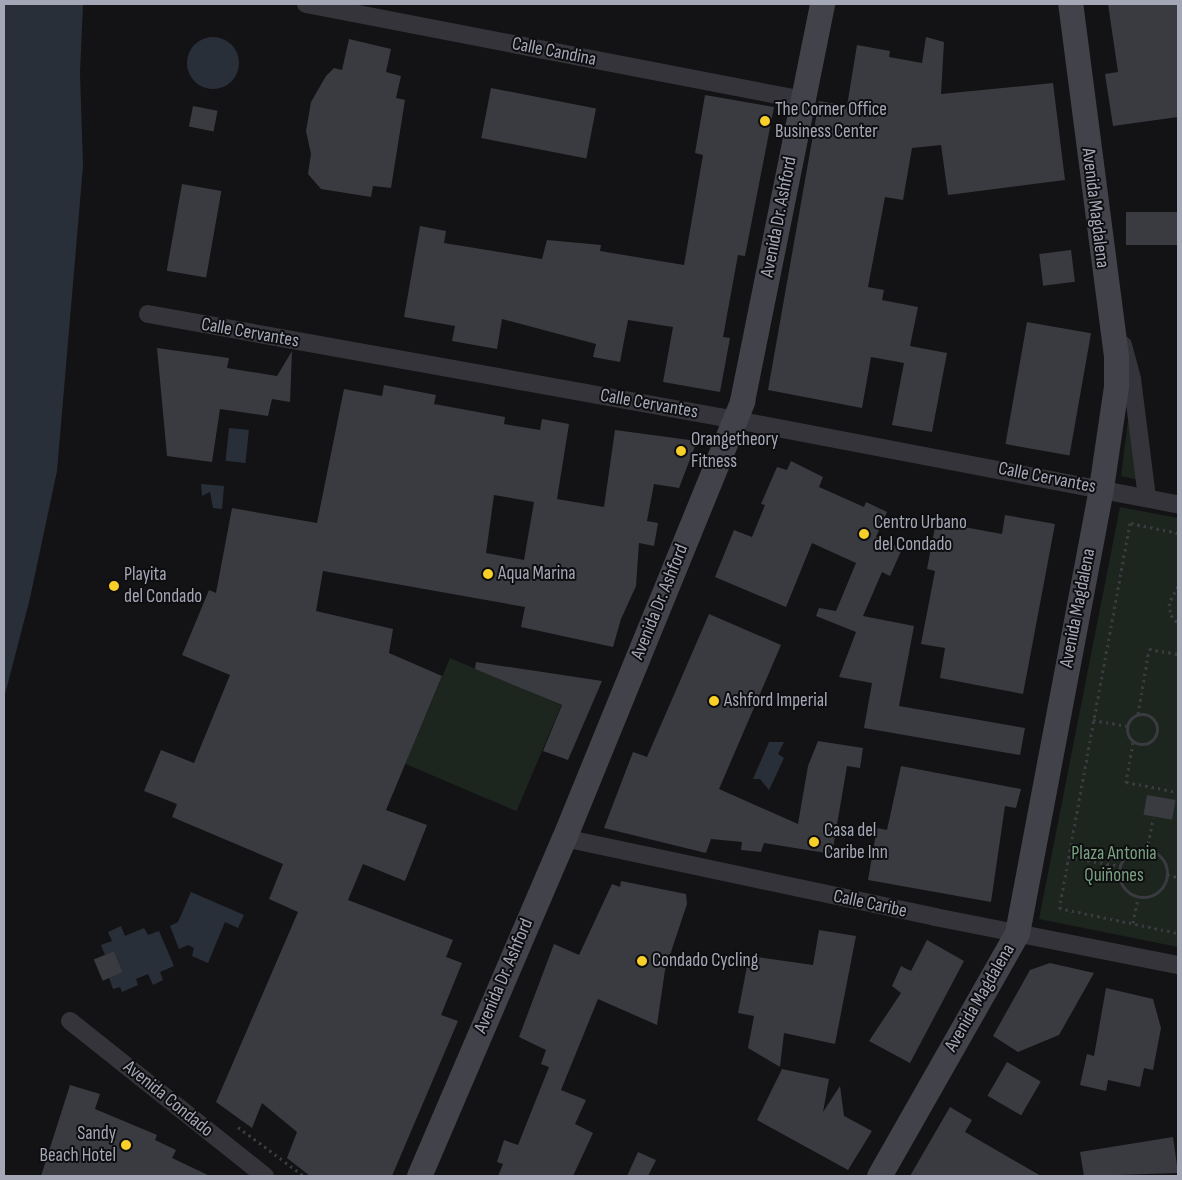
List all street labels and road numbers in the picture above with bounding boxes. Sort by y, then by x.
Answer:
street label: Calle Candina [510,33,598,71]
street label: Avenida Magdalena [1076,147,1114,269]
street label: Avenida Dr. Ashford [756,155,802,279]
street label: Calle Cervantes [199,313,301,353]
street label: Calle Cervantes [598,384,700,424]
street label: Calle Cervantes [996,457,1098,499]
street label: Avenida Dr. Ashford [627,541,693,663]
street label: Avenida Magdalena [1055,547,1101,669]
street label: Calle Caribe [831,885,909,923]
street label: Avenida Dr. Ashford [470,915,538,1037]
street label: Avenida Magdalena [940,940,1020,1056]
street label: Avenida Condado [119,1056,217,1142]

